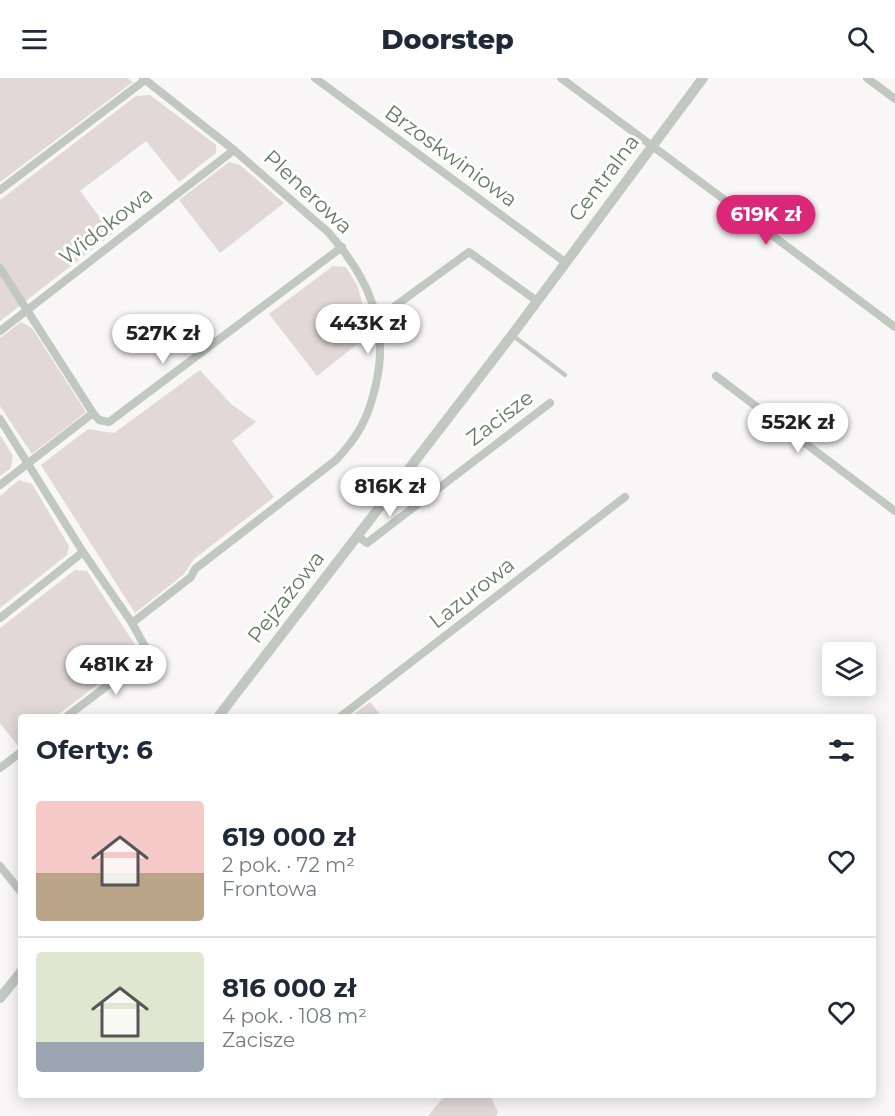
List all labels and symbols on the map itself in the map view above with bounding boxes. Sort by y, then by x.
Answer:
street label: Brzoskwiniowa [380,99,522,212]
street label: Centralna [563,129,644,226]
street label: Plenerowa [259,144,358,239]
street label: Widokowa [54,181,157,270]
pin: 619K zł [711,195,821,246]
pin: 443K zł [313,304,423,355]
pin: 527K zł [108,314,218,365]
street label: Zacisze [461,384,538,451]
pin: 552K zł [743,403,853,454]
pin: 816K zł [335,467,445,518]
street label: Pejzażowa [242,546,329,648]
street label: Lazurowa [424,552,519,634]
pin: 481K zł [61,645,171,696]

